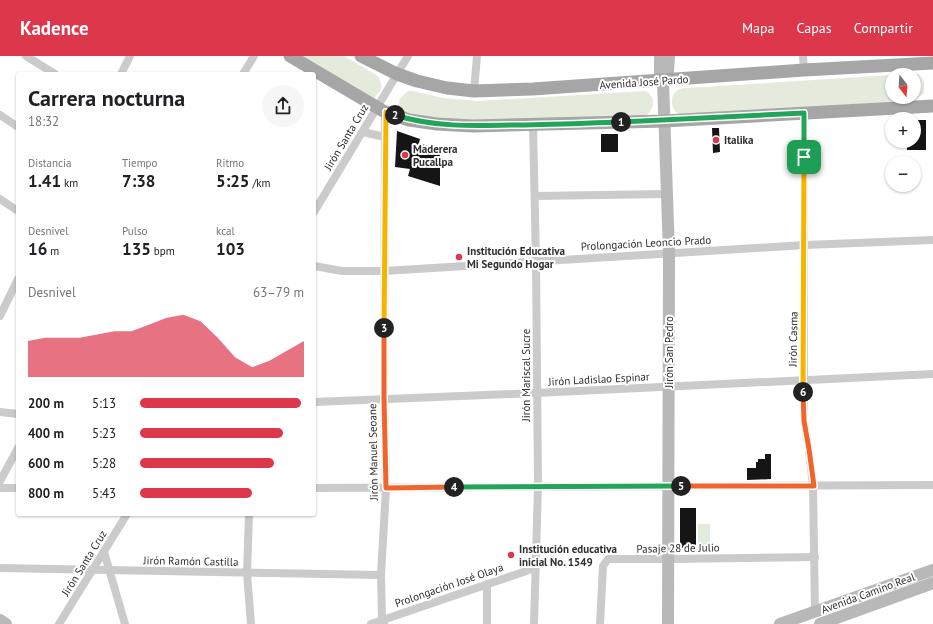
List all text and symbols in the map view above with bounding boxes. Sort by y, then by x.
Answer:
text: Kadence [20,16,89,40]
text: Mapa [742,19,775,37]
text: Capas [797,19,832,37]
text: Compartir [854,19,913,37]
north arrow [885,68,921,104]
map controls [885,68,921,192]
street label: Avenida José Pardo [599,72,689,92]
text: Carrera nocturna [28,84,185,112]
button: share [262,85,304,127]
street label: Jirón Santa Cruz [320,101,371,174]
pin: 2 [385,105,405,125]
text: 2 [392,108,398,122]
pin: 1 [611,112,631,132]
button: + [885,112,921,148]
text: 18:32 [28,113,59,130]
text: 1 [618,115,624,129]
place label: Italika [724,133,753,147]
marker: Italika [711,135,721,145]
pin [787,140,821,174]
place label: Maderera Pucallpa [413,142,458,169]
icon: arrive [793,146,815,168]
marker: Maderera Pucallpa [400,150,410,160]
text: Distancia [28,156,71,170]
text: Tiempo [122,156,157,170]
text: Ritmo [216,156,244,170]
button: − [885,156,921,192]
text: 1.41 [28,170,61,192]
text: 7:38 [122,170,156,192]
text: 5:25 [216,170,250,192]
text: km [61,176,78,190]
text: /km [250,176,271,190]
text: Desnivel [28,224,68,238]
text: Pulso [122,224,147,238]
text: kcal [216,224,235,238]
street label: Prolongación Leoncio Prado [580,233,712,253]
text: 16 [28,238,47,260]
text: 135 [122,238,151,260]
text: 103 [216,238,245,260]
text: m [47,244,59,258]
text: bpm [151,244,175,258]
place label: Institución Educativa Mi Segundo Hogar [467,244,565,271]
marker: Institución Educativa Mi Segundo Hogar [454,252,464,262]
text: Desnivel [28,284,76,301]
text: 63–79 m [253,284,304,301]
street label: Jirón Casma [786,311,800,368]
street label: Jirón San Pedro [662,316,676,389]
pin: 3 [374,318,394,338]
text: 3 [381,321,387,335]
street label: Jirón Mariscal Sucre [519,328,533,422]
street label: Jirón Ladislao Espinar [547,369,650,389]
pin: 6 [793,382,813,402]
text: 6 [800,385,806,399]
text: 200 m [28,395,64,412]
text: 5:13 [92,395,116,412]
street label: Jirón Manuel Seoane [365,403,381,502]
text: 400 m [28,425,64,442]
text: 5:23 [92,425,116,442]
text: 600 m [28,455,64,472]
text: 5:28 [92,455,116,472]
pin: 5 [671,476,691,496]
pin: 4 [444,477,464,497]
text: 5 [678,479,684,493]
text: 4 [451,480,457,494]
text: 800 m [28,485,64,502]
text: 5:43 [92,485,116,502]
street label: Jirón Santa Cruz [58,527,110,599]
street label: Pasaje 28 de Julio [636,540,720,556]
place label: Institución educativa inicial No. 1549 [519,542,617,569]
marker: Institución educativa inicial No. 1549 [506,550,516,560]
street label: Jirón Ramón Castilla [142,553,239,569]
street label: Prolongación José Olaya [393,560,505,610]
street label: Avenida Camino Real [819,569,917,616]

